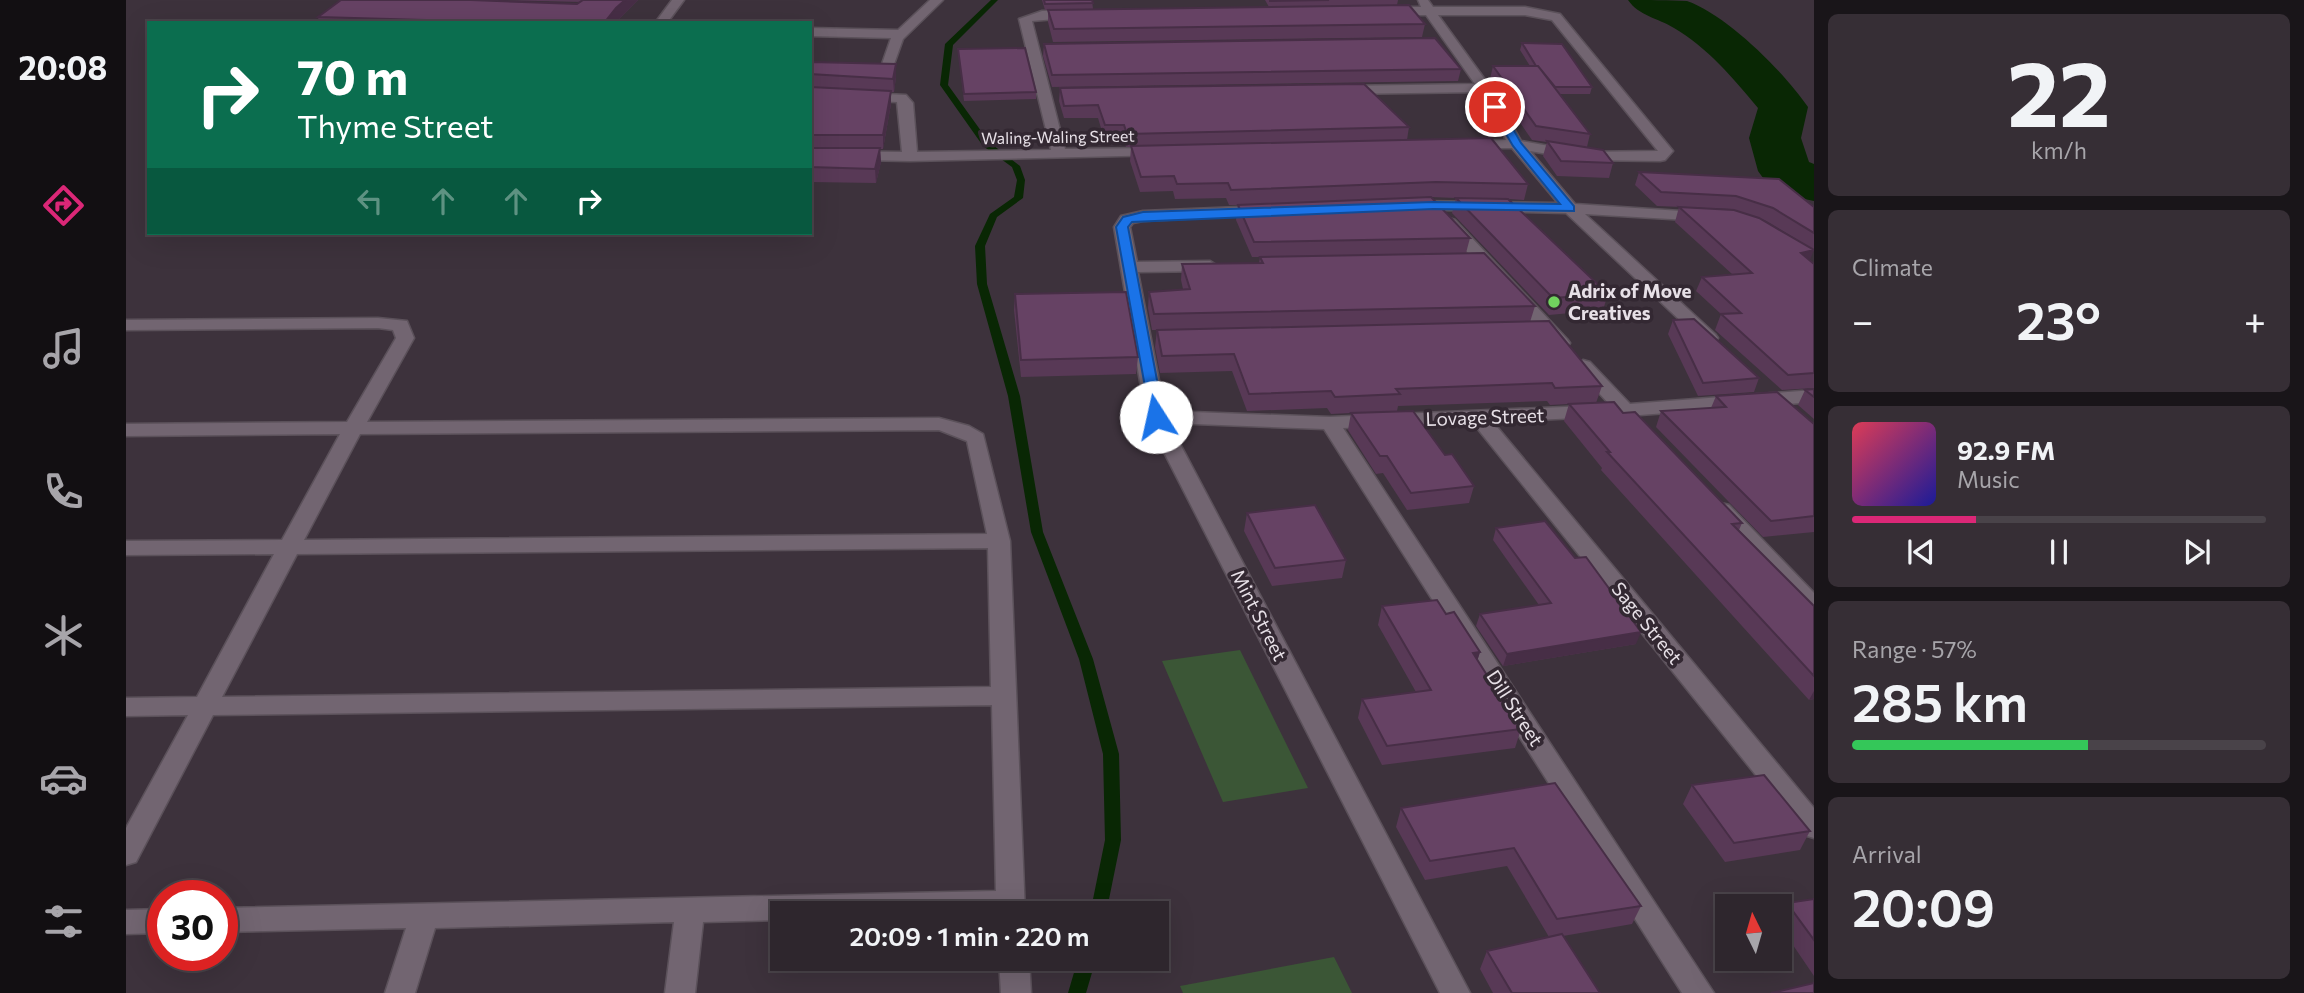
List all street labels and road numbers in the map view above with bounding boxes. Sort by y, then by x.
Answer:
street label: Waling-Waling Street [981,126,1135,147]
street label: Lovage Street [1425,403,1545,430]
street label: Mint Street [1227,565,1292,664]
street label: Sage Street [1607,577,1687,668]
street label: Dill Street [1482,665,1549,750]

